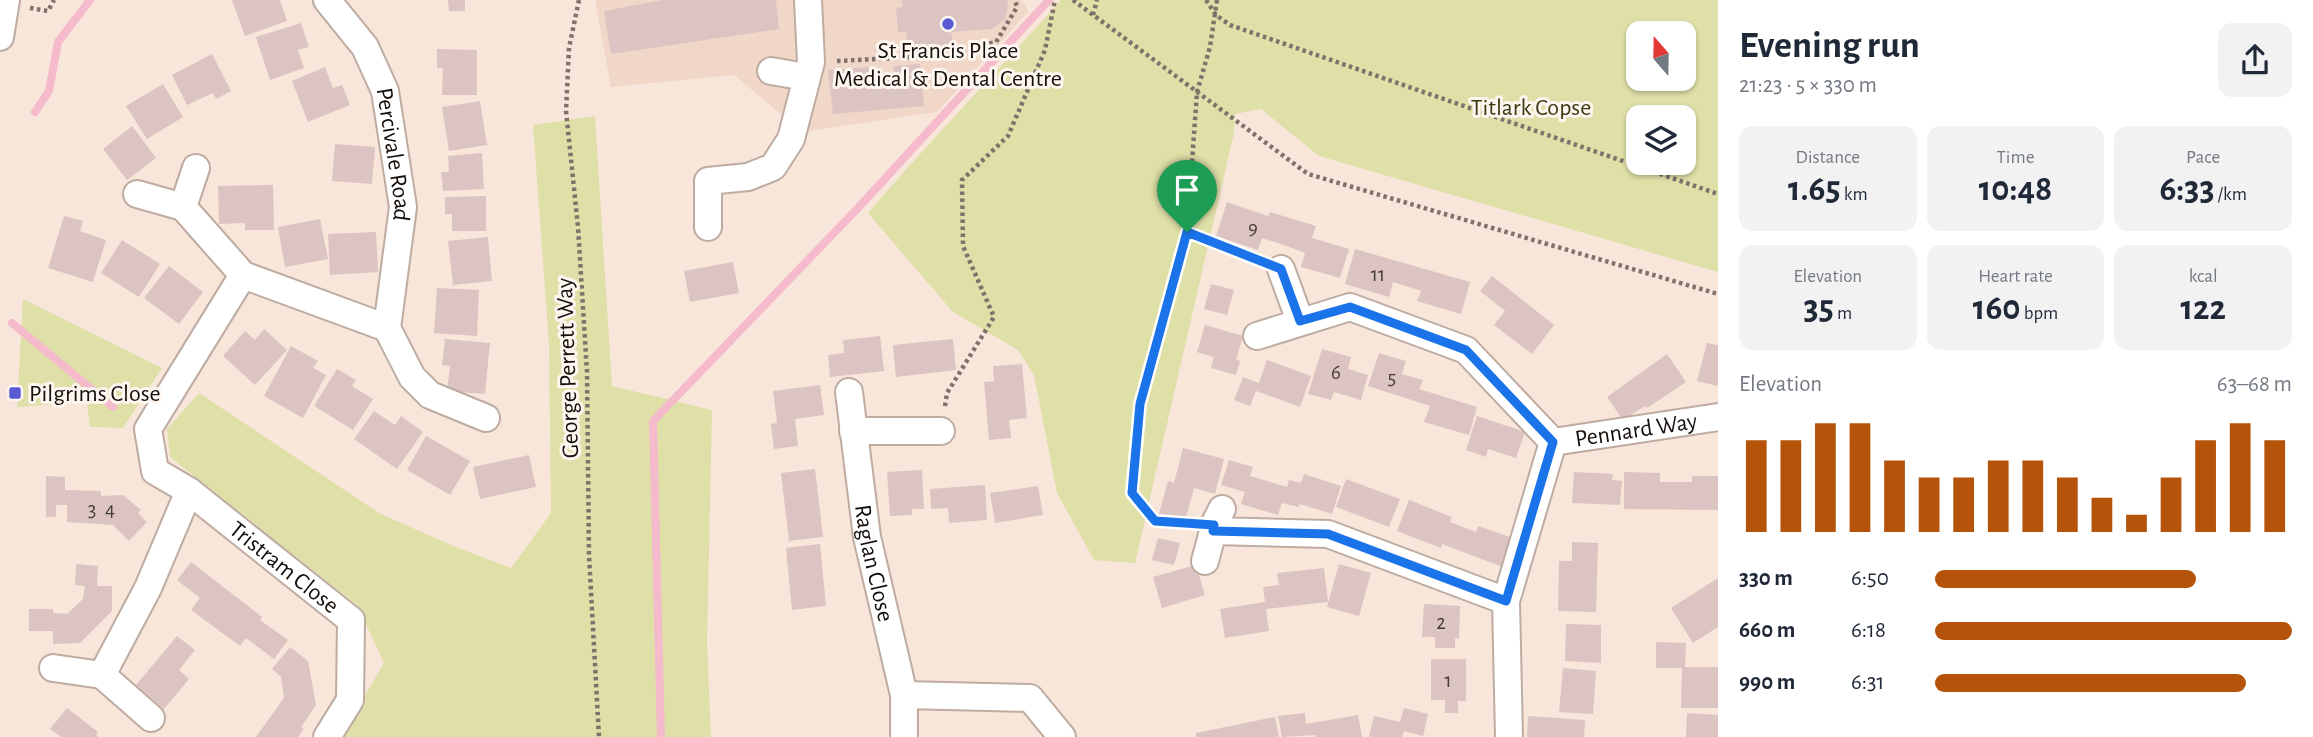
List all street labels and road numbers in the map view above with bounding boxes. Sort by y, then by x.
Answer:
street label: Percivale Road [372,86,414,223]
street label: George Perrett Way [553,277,583,459]
street label: Pennard Way [1573,409,1699,452]
street label: Raglan Close [850,503,897,624]
street label: Tristram Close [225,517,343,618]

